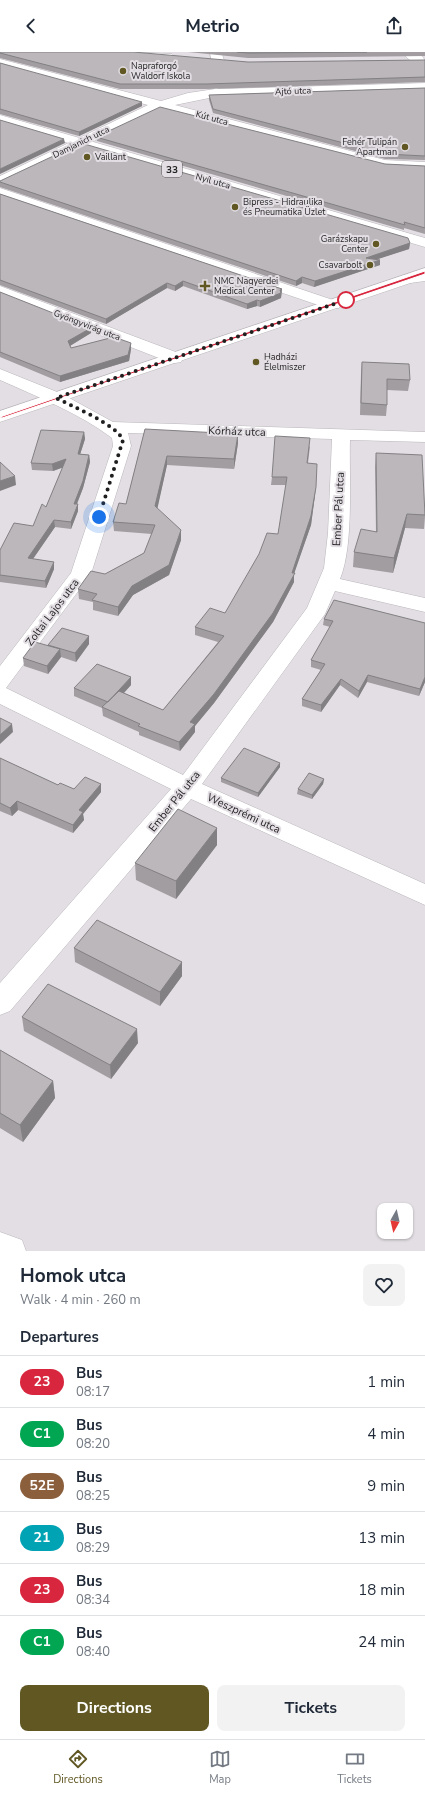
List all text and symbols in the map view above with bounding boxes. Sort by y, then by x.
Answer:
text: Metrio [185,14,240,38]
icon: back [20,15,42,37]
icon: share [383,15,405,37]
place label: Napraforgó Waldorf Iskola [131,60,190,82]
marker: Napraforgó Waldorf Iskola [118,66,128,76]
street label: Ajtó utca [275,84,312,98]
street label: Kút utca [194,108,230,128]
street label: Damjanich utca [51,123,112,161]
place label: Fehér Tulipán Apartman [342,136,397,158]
marker: Fehér Tulipán Apartman [400,142,410,152]
place label: Vaillant [94,151,127,163]
marker: Vaillant [82,152,92,162]
road number: 33 [162,161,182,177]
street label: Nyíl utca [194,170,232,192]
place label: Bipress - Hidraulika és Pneumatika Üzlet [243,196,326,218]
marker: Bipress - Hidraulika és Pneumatika Üzlet [230,202,240,212]
place label: Garázskapu Center [321,233,369,255]
marker: Garázskapu Center [371,239,381,249]
place label: Csavarbolt [318,259,363,271]
marker: Csavarbolt [365,260,375,270]
place label: NMC Nagyerdei Medical Center [214,275,278,297]
marker: NMC Nagyerdei Medical Center [199,280,211,292]
unlabelled marker [337,291,355,309]
street label: Gyöngyvirág utca [52,307,122,343]
place label: Hadházi Élelmiszer [264,351,306,373]
marker: Hadházi Élelmiszer [251,357,261,367]
street label: Kórház utca [208,423,266,440]
street label: Ember Pál utca [329,471,348,547]
your location [89,507,109,527]
street label: Zoltai Lajos utca [22,576,83,649]
street label: Ember Pál utca [145,768,204,835]
street label: Weszprémi utca [205,790,283,837]
north arrow [377,1203,413,1239]
map controls [377,1203,413,1239]
text: Homok utca [20,1263,126,1289]
button: heart [363,1264,405,1306]
text: Walk · 4 min · 260 m [20,1291,141,1309]
text: Departures [20,1327,99,1347]
text: Bus [76,1363,102,1383]
text: 23 [34,1372,50,1391]
text: 1 min [367,1372,405,1392]
text: 08:17 [76,1383,110,1401]
text: Bus [76,1415,102,1435]
text: C1 [33,1424,51,1443]
text: 4 min [367,1424,405,1444]
text: 08:20 [76,1435,110,1453]
text: Bus [76,1467,102,1487]
text: 52E [29,1476,55,1495]
text: 9 min [367,1476,405,1496]
text: 08:25 [76,1487,110,1505]
text: Bus [76,1519,102,1539]
text: 21 [34,1528,50,1547]
text: 13 min [358,1528,405,1548]
text: 08:29 [76,1539,110,1557]
text: Bus [76,1571,102,1591]
text: 23 [34,1580,50,1599]
text: 18 min [358,1580,405,1600]
text: 08:34 [76,1591,110,1609]
text: Bus [76,1623,102,1643]
text: C1 [33,1632,51,1651]
text: 24 min [358,1632,405,1652]
text: 08:40 [76,1643,110,1661]
button: Directions [20,1685,209,1731]
button: Tickets [217,1685,405,1731]
tab: Directions [53,1748,103,1787]
tab: Map [209,1748,231,1787]
tab: Tickets [337,1748,372,1787]

